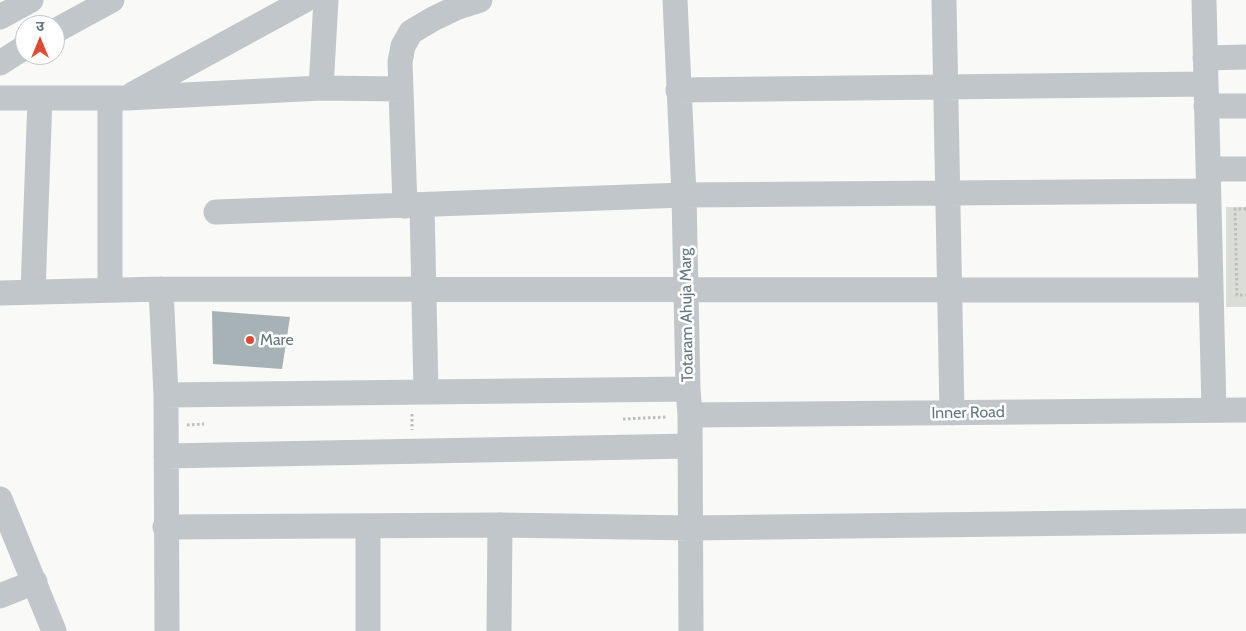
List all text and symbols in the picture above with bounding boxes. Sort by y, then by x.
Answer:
north arrow [15,15,65,65]
text: उ [36,17,44,35]
street label: Totaram Ahuja Marg [676,248,698,382]
place label: Mare [260,330,294,350]
marker: Mare [244,334,256,346]
street label: Inner Road [931,403,1005,423]

